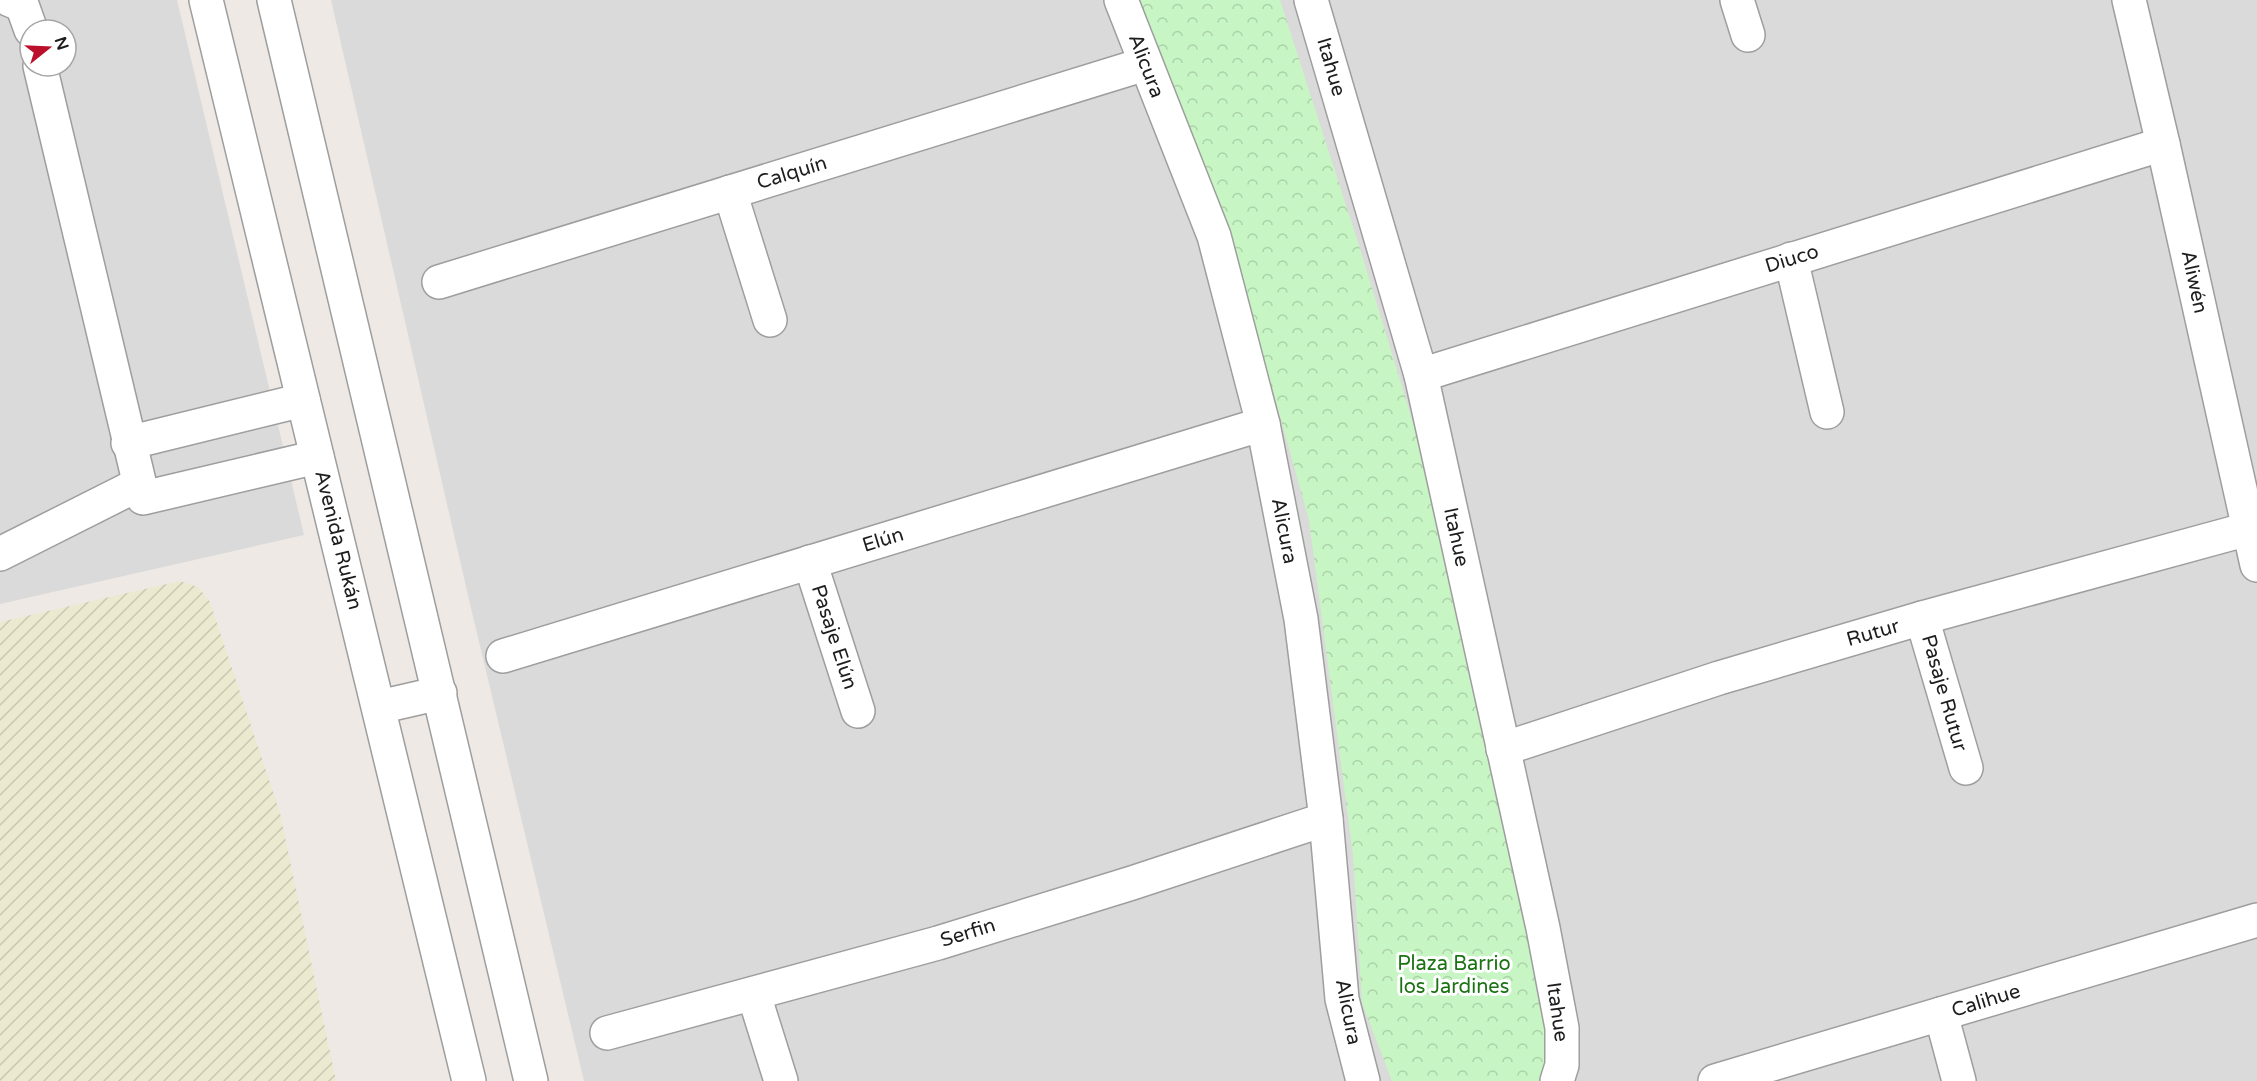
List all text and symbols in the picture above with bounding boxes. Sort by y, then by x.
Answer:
north arrow [18,18,78,78]
street label: Alicura [1123,31,1169,101]
text: N [50,34,73,53]
street label: Itahue [1311,35,1351,99]
street label: Calquín [754,151,830,195]
street label: Diuco [1762,240,1822,278]
street label: Aliwén [2176,248,2212,316]
street label: Avenida Rukán [309,468,367,612]
street label: Alicura [1266,496,1302,566]
street label: Itahue [1438,505,1474,569]
street label: Elún [859,522,907,558]
street label: Pasaje Elún [806,582,862,692]
street label: Rutur [1844,614,1903,652]
street label: Pasaje Rutur [1916,632,1972,755]
street label: Serfin [938,913,998,953]
park label: Plaza Barrio los Jardines [1397,952,1511,999]
street label: Alicura [1330,977,1366,1047]
street label: Calihue [1949,979,2023,1023]
street label: Itahue [1541,981,1573,1043]

